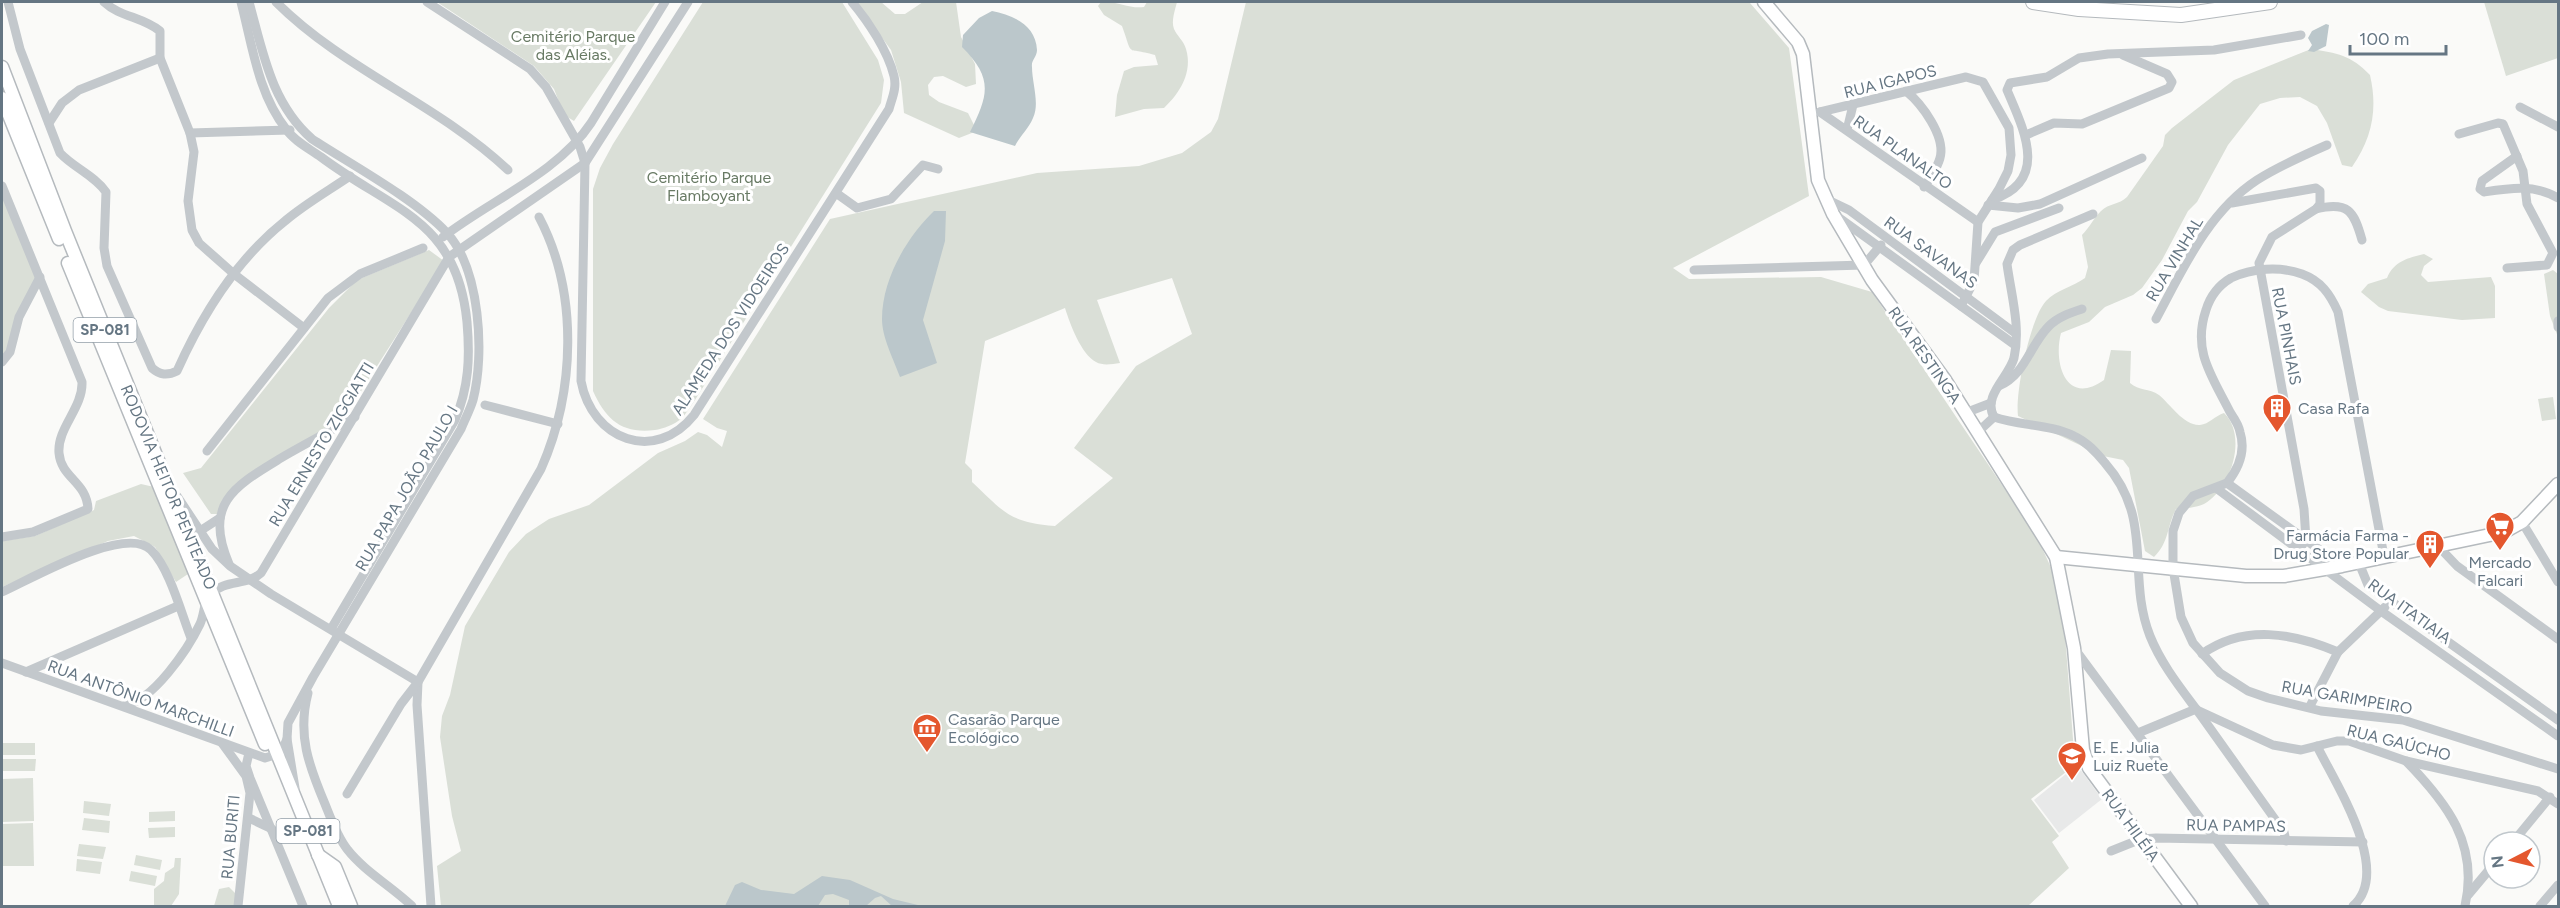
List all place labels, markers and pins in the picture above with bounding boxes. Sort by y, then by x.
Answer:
building icon: Casa Rafa [2261,392,2293,434]
place label: Casa Rafa [2298,399,2369,418]
supermarket icon: Mercado Falcari [2484,510,2516,552]
place label: Farmácia Farma - Drug Store Popular [2273,526,2410,563]
building icon: Farmácia Farma - Drug Store Popular [2414,528,2446,570]
place label: Mercado Falcari [2468,553,2532,590]
place label: Casarão Parque Ecológico [948,710,1060,747]
museum icon: Casarão Parque Ecológico [911,712,943,754]
place label: E. E. Julia Luiz Ruete [2093,738,2168,775]
school or university icon: E. E. Julia Luiz Ruete [2056,740,2088,782]

